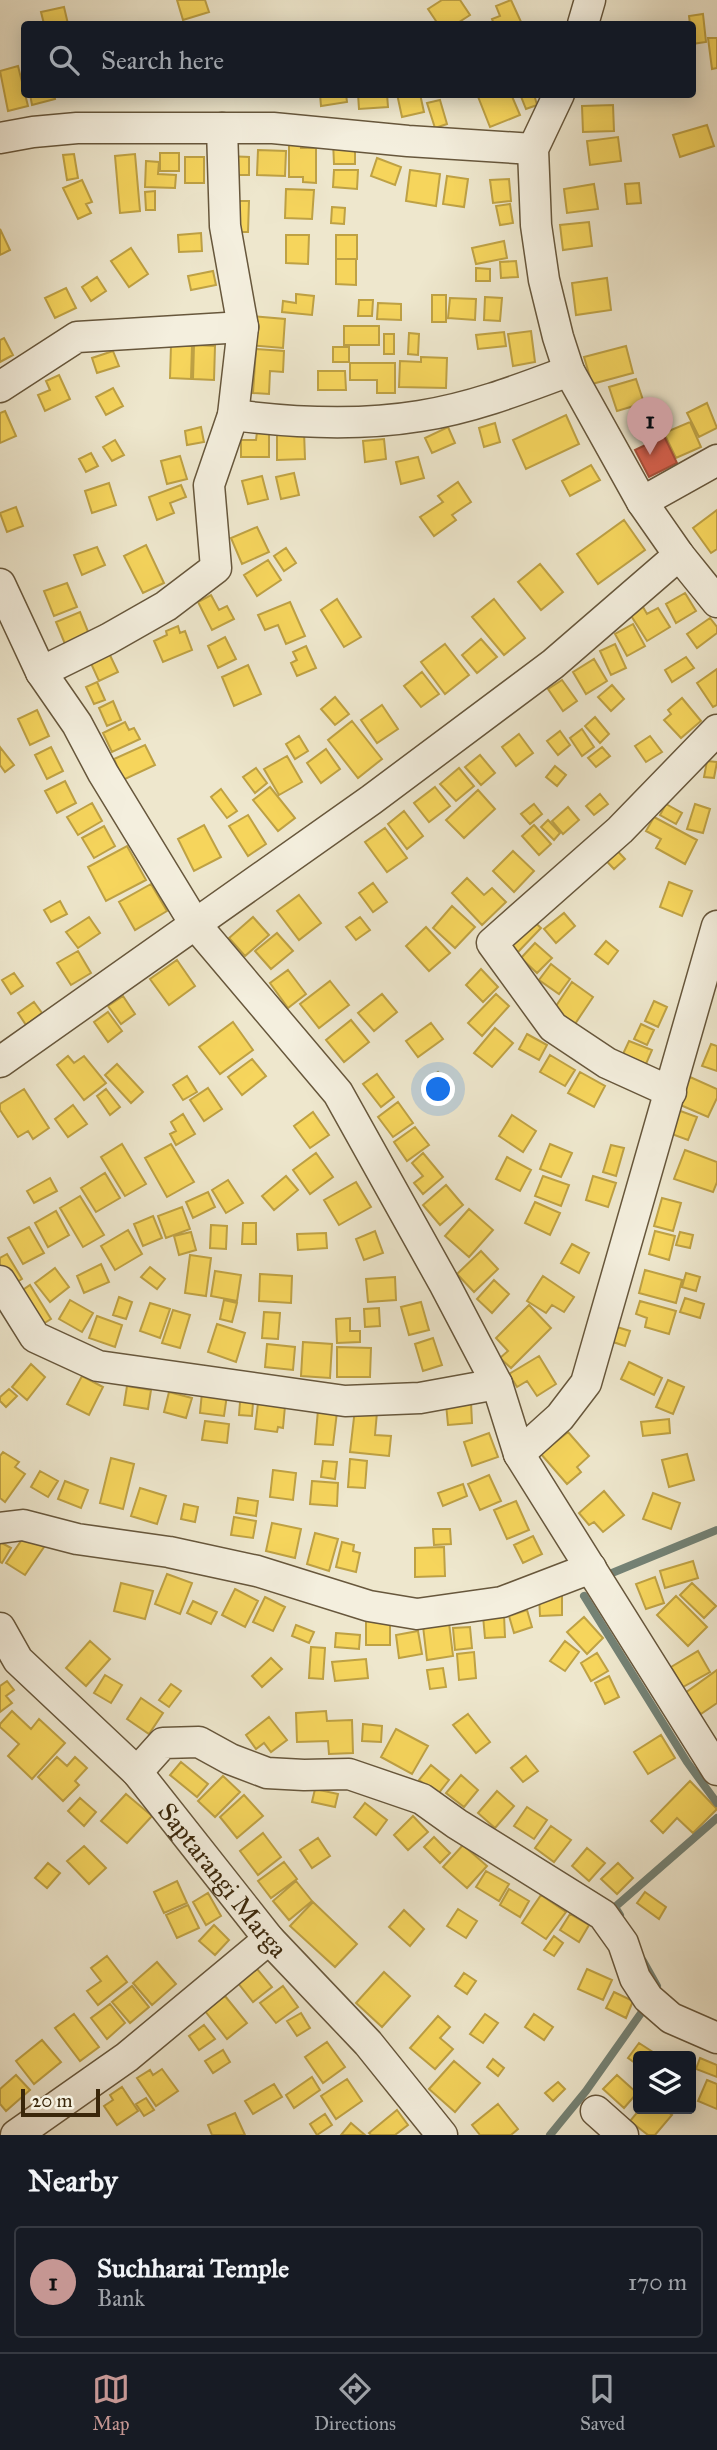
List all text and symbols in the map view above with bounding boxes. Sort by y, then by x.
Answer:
search box [21,21,696,98]
icon: search [45,41,83,79]
text: Search here [101,44,224,76]
pin: 1 [627,397,673,455]
your location [421,1072,455,1106]
street label: Saptarangi Marga [151,1796,294,1964]
map controls [633,2051,696,2114]
button: layers [633,2051,696,2114]
scale bar [21,2086,100,2118]
text: 20 m [32,2089,73,2112]
text: Nearby [28,2163,118,2199]
text: Suchharai Temple [97,2252,289,2284]
text: 1 [48,2268,58,2296]
text: 170 m [628,2268,687,2296]
text: Bank [97,2284,145,2312]
tab: Map [92,2370,130,2435]
tab: Directions [314,2370,396,2435]
tab: Saved [580,2370,625,2435]

